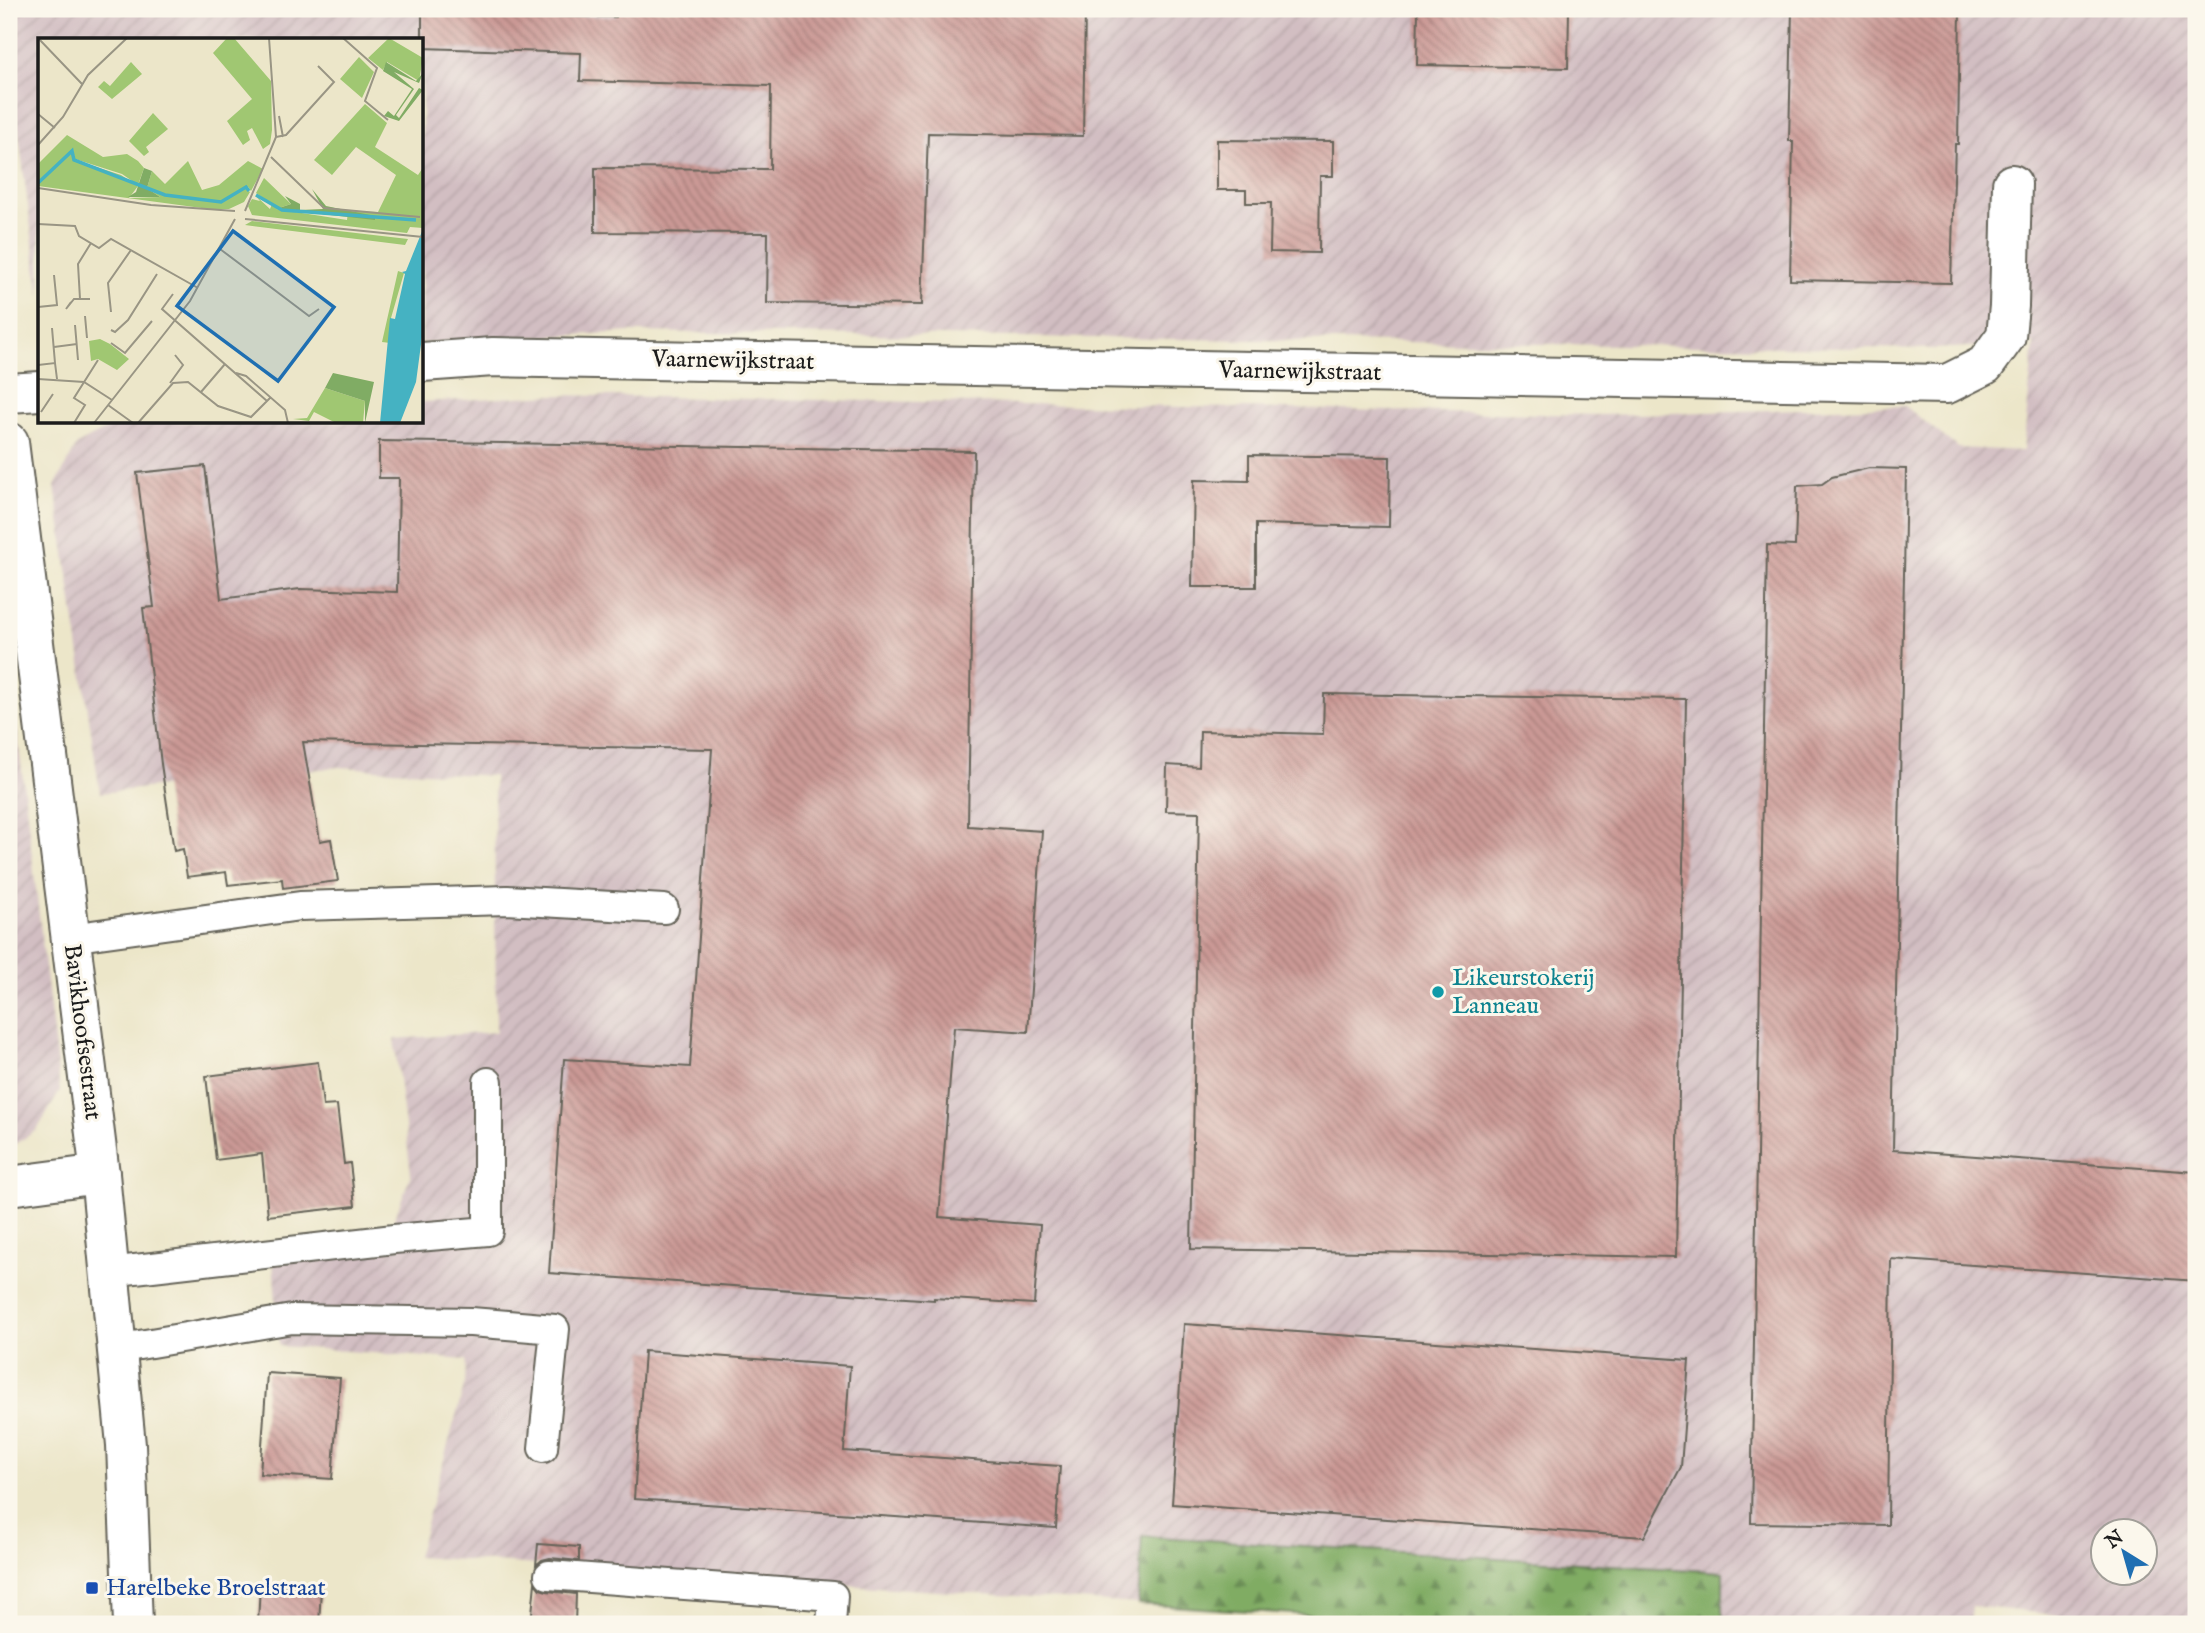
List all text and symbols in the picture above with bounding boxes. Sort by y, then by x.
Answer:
inset map [38,38,424,424]
street label: Vaarnewijkstraat [650,344,815,378]
street label: Vaarnewijkstraat [1217,355,1382,389]
street label: Bavikhoofsestraat [56,942,108,1122]
place label: Likeurstokerij Lanneau [1452,963,1594,1022]
marker: Likeurstokerij Lanneau [1430,984,1446,1000]
north arrow [2090,1518,2160,1588]
text: N [2100,1525,2129,1555]
place label: Harelbeke Broelstraat [106,1573,326,1604]
marker: Harelbeke Broelstraat [84,1580,100,1596]

